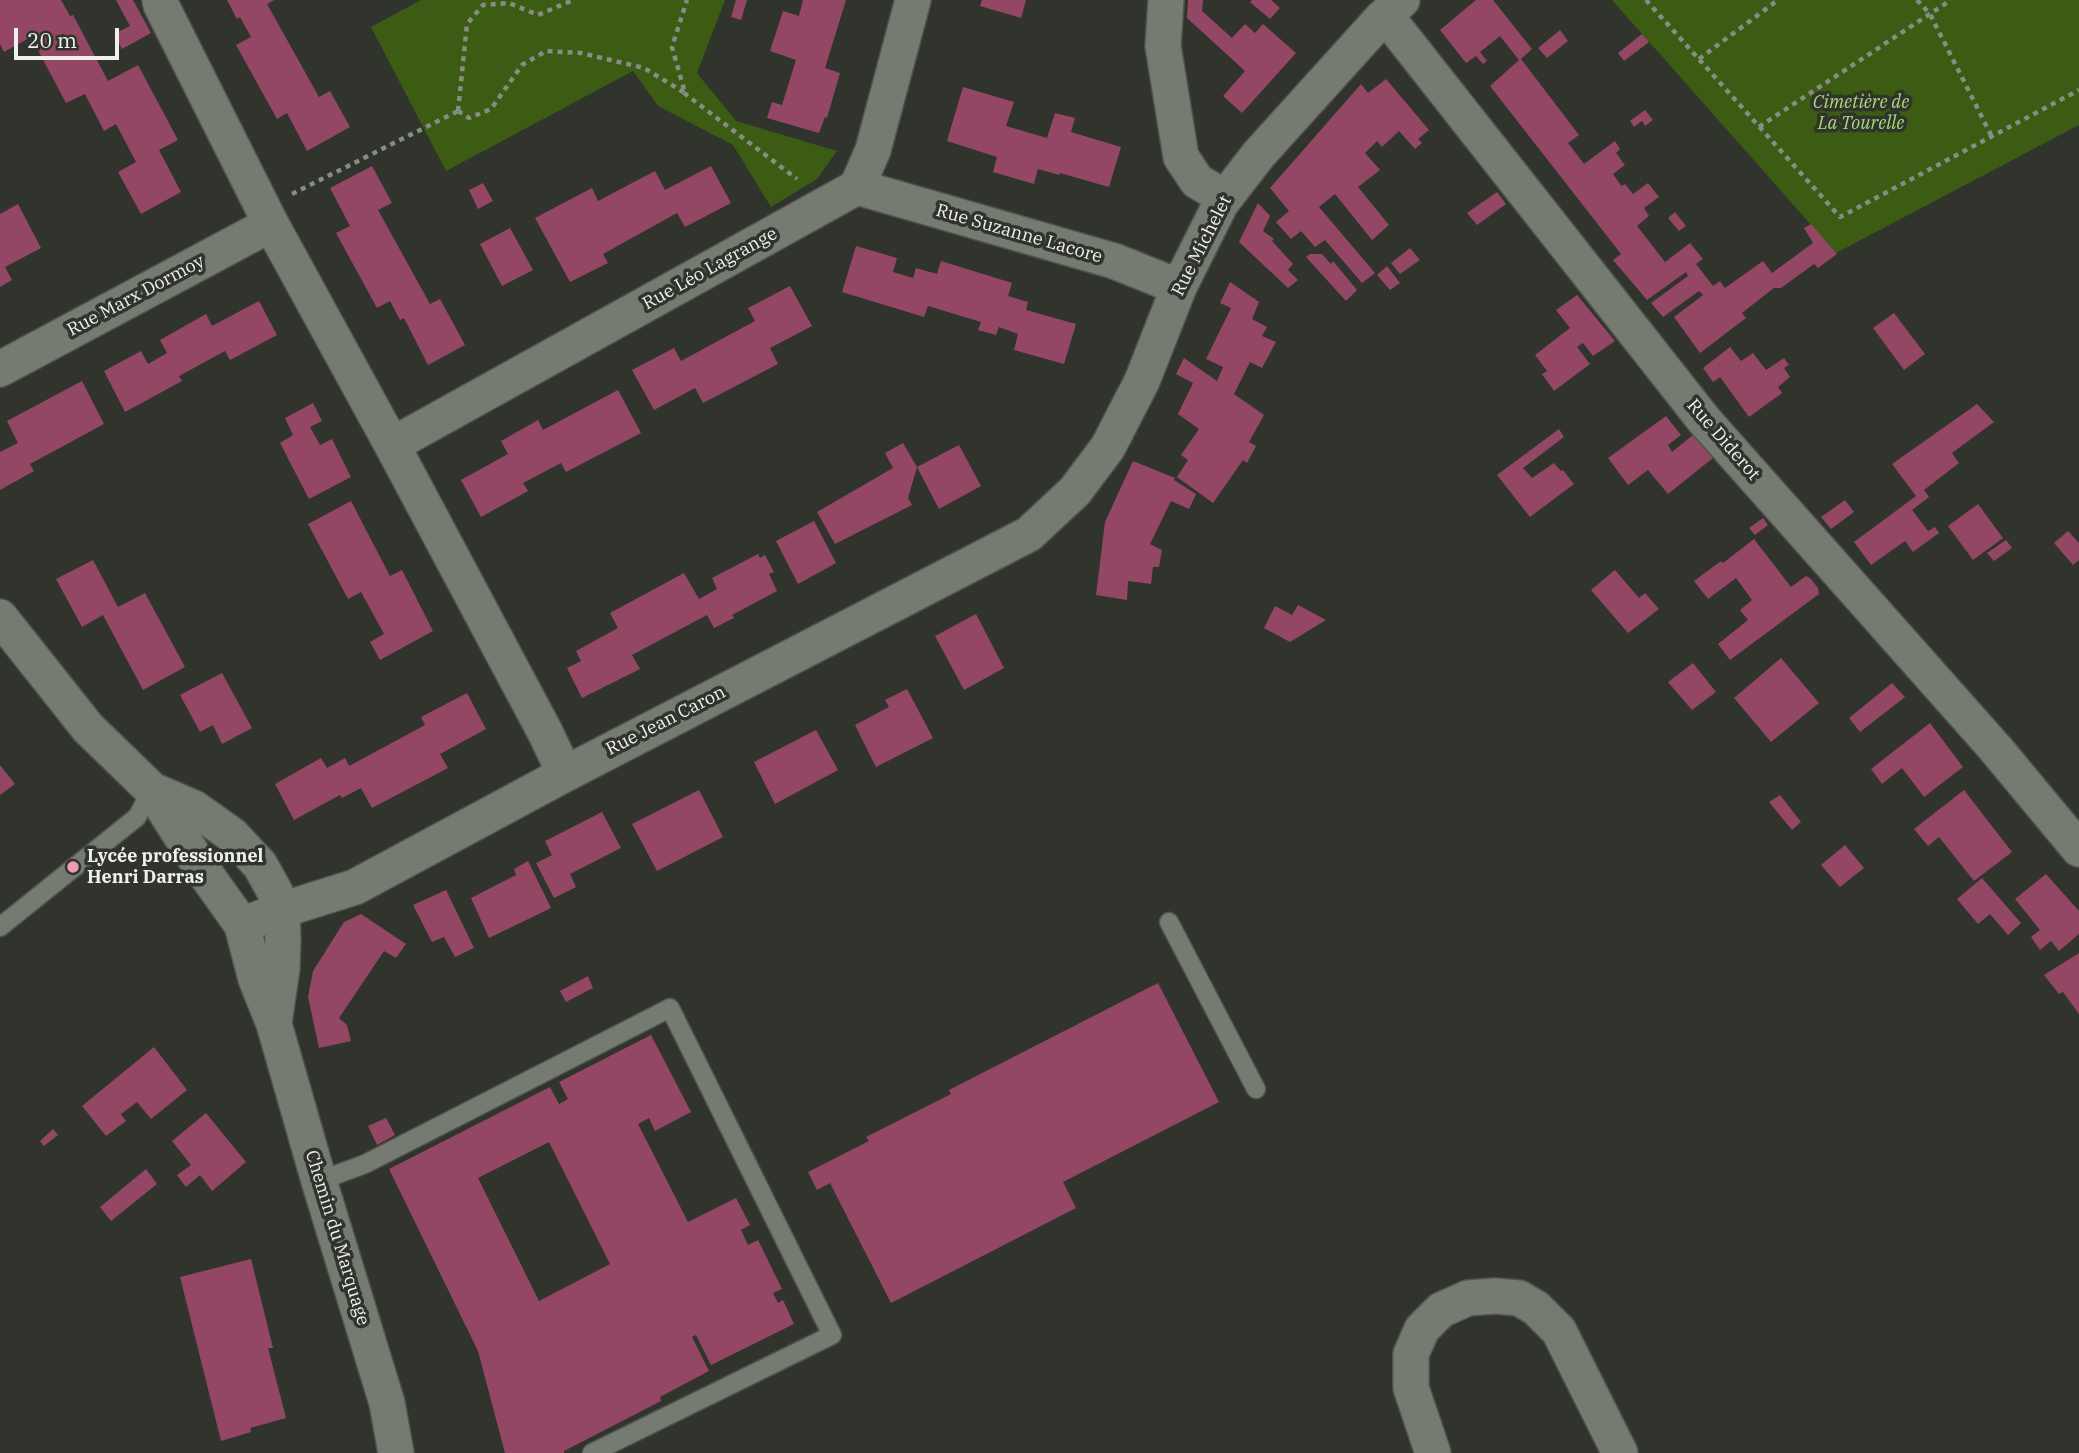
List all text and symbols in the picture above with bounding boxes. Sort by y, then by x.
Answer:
scale bar [18,14,122,58]
text: 20 m [27,26,77,54]
park label: Cimetière de La Tourelle [1813,92,1909,134]
street label: Rue Michelet [1167,192,1237,300]
street label: Rue Suzanne Lacore [933,200,1105,268]
street label: Rue Léo Lagrange [639,223,781,315]
street label: Rue Marx Dormoy [64,251,208,341]
street label: Rue Diderot [1682,395,1764,485]
street label: Rue Jean Caron [603,682,729,760]
place label: Lycée professionnel Henri Darras [87,846,263,888]
marker: Lycée professionnel Henri Darras [65,859,81,875]
street label: Chemin du Marquage [300,1148,374,1328]

